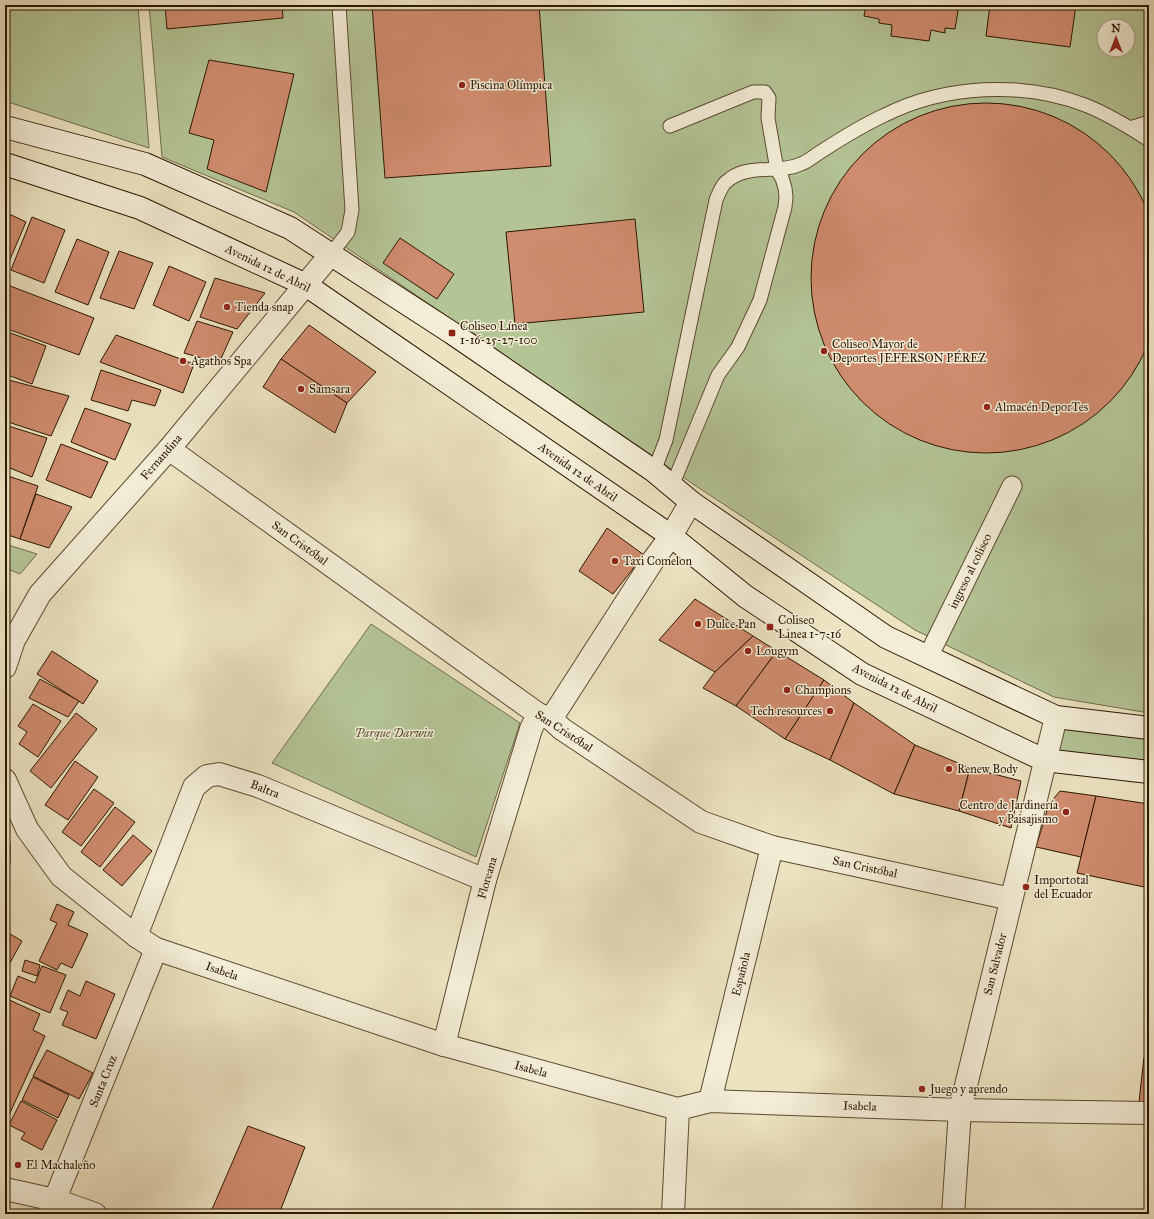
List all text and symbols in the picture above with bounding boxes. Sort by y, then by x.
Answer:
north arrow [1096,18,1136,58]
text: N [1111,22,1121,35]
place label: Piscina Olímpica [470,78,553,92]
marker: Piscina Olímpica [457,80,467,90]
street label: Avenida 12 de Abril [222,241,314,295]
place label: Tienda snap [235,300,294,314]
marker: Tienda snap [222,302,232,312]
place label: Coliseo Línea 1-16-25-27-100 [460,319,537,347]
marker: Coliseo Línea 1-16-25-27-100 [447,328,457,338]
place label: Coliseo Mayor de Deportes JEFERSON PÉREZ [832,337,987,366]
marker: Coliseo Mayor de Deportes JEFERSON PÉREZ [819,346,829,356]
place label: Agathos Spa [190,354,253,369]
marker: Agathos Spa [178,356,188,366]
place label: Samsara [309,382,351,396]
marker: Samsara [296,384,306,394]
place label: Almacén DeporTes [994,400,1088,414]
marker: Almacén DeporTes [982,402,992,412]
street label: Fernandina [137,431,185,483]
street label: Avenida 12 de Abril [535,439,621,505]
street label: San Cristóbal [269,518,331,568]
street label: ingreso al coliseo [946,531,995,611]
place label: Taxi Comelon [623,554,692,568]
marker: Taxi Comelon [610,556,620,566]
place label: Coliseo Linea 1-7-16 [778,613,842,641]
place label: Dulce Pan [706,617,756,631]
marker: Dulce Pan [693,619,703,629]
marker: Coliseo Linea 1-7-16 [765,622,775,632]
place label: Lougym [756,644,799,659]
marker: Lougym [743,646,753,656]
street label: Avenida 12 de Abril [849,660,940,716]
place label: Champions [795,683,851,697]
marker: Champions [782,685,792,695]
place label: Tech resources [750,704,822,718]
marker: Tech resources [825,706,835,716]
street label: San Cristóbal [533,707,596,755]
park label: Parque Darwin [355,726,434,740]
place label: Renew Body [957,762,1018,776]
marker: Renew Body [944,764,954,774]
street label: Baltra [248,777,282,801]
place label: Centro de Jardinería y Paisajismo [960,798,1059,826]
marker: Centro de Jardinería y Paisajismo [1061,807,1071,817]
street label: San Cristóbal [831,853,899,881]
street label: Floreana [474,854,500,901]
place label: Importotal del Ecuador [1034,873,1093,901]
marker: Importotal del Ecuador [1021,882,1031,892]
street label: San Salvador [981,931,1010,997]
street label: Española [729,950,753,998]
street label: Isabela [204,959,241,983]
street label: Santa Cruz [86,1052,120,1109]
street label: Isabela [513,1058,550,1080]
place label: Juego y aprendo [928,1082,1008,1097]
marker: Juego y aprendo [917,1084,927,1094]
street label: Isabela [843,1098,878,1114]
place label: El Machaleño [26,1158,96,1172]
marker: El Machaleño [13,1160,23,1170]

